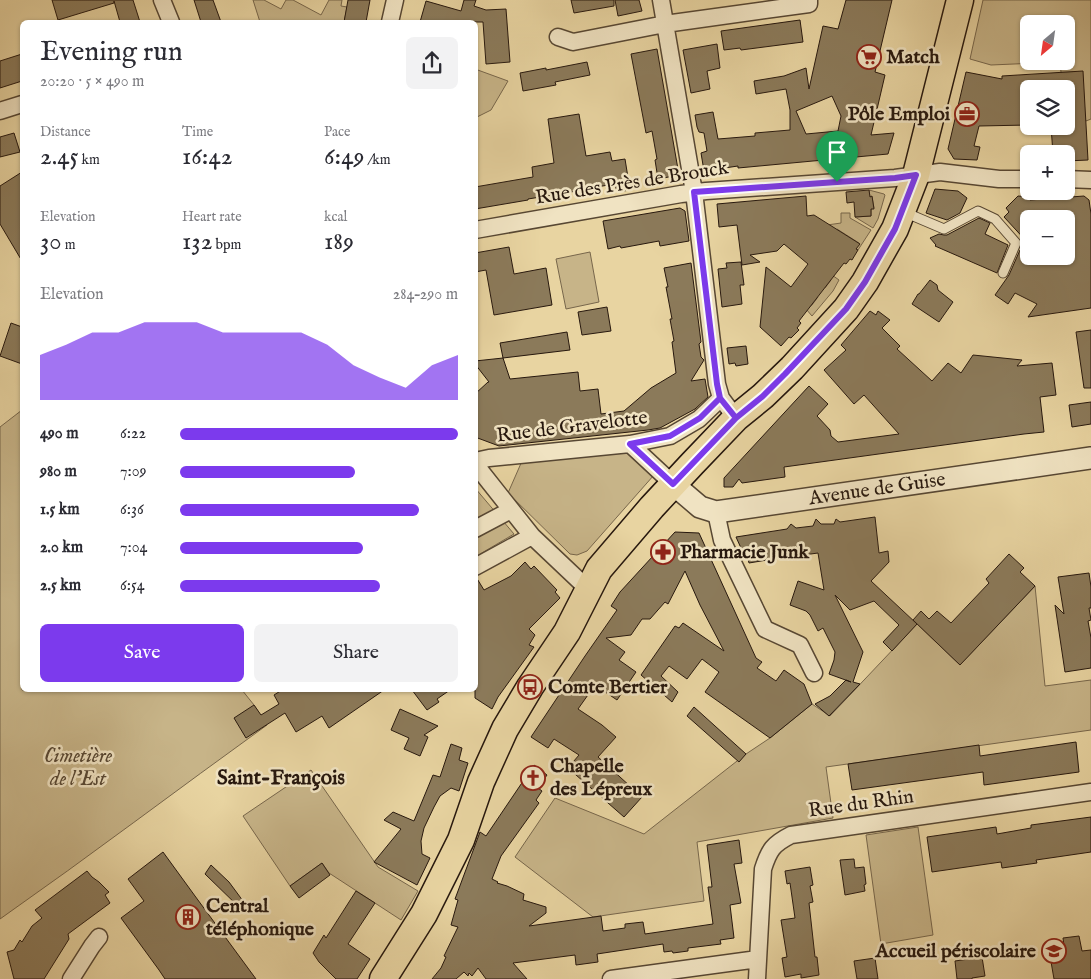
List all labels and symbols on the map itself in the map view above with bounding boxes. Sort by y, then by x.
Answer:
north arrow [1020,15,1075,70]
supermarket icon: Match [856,44,882,70]
place label: Match [886,45,940,70]
office icon: Pôle Emploi [954,101,980,127]
place label: Pôle Emploi [848,102,951,127]
pin [816,131,858,182]
street label: Rue des Près de Brouck [534,155,730,211]
street label: Rue de Gravelotte [495,405,649,449]
street label: Avenue de Guise [806,467,947,511]
pharmacy icon: Pharmacie Junk [650,539,676,565]
place label: Pharmacie Junk [680,540,810,565]
bus stop icon: Comte Bertier [517,674,543,700]
place label: Comte Bertier [548,675,668,700]
park label: Cimetière de l'Est [44,744,112,792]
place label: Chapelle des Lépreux [550,754,652,802]
district label: Saint-François [217,765,345,792]
church icon: Chapelle des Lépreux [520,765,546,791]
street label: Rue du Rhin [807,784,916,824]
place label: Central téléphonique [205,894,315,942]
building icon: Central téléphonique [175,904,201,930]
school or university icon: Accueil périscolaire [1041,938,1067,964]
place label: Accueil périscolaire [875,939,1037,964]

